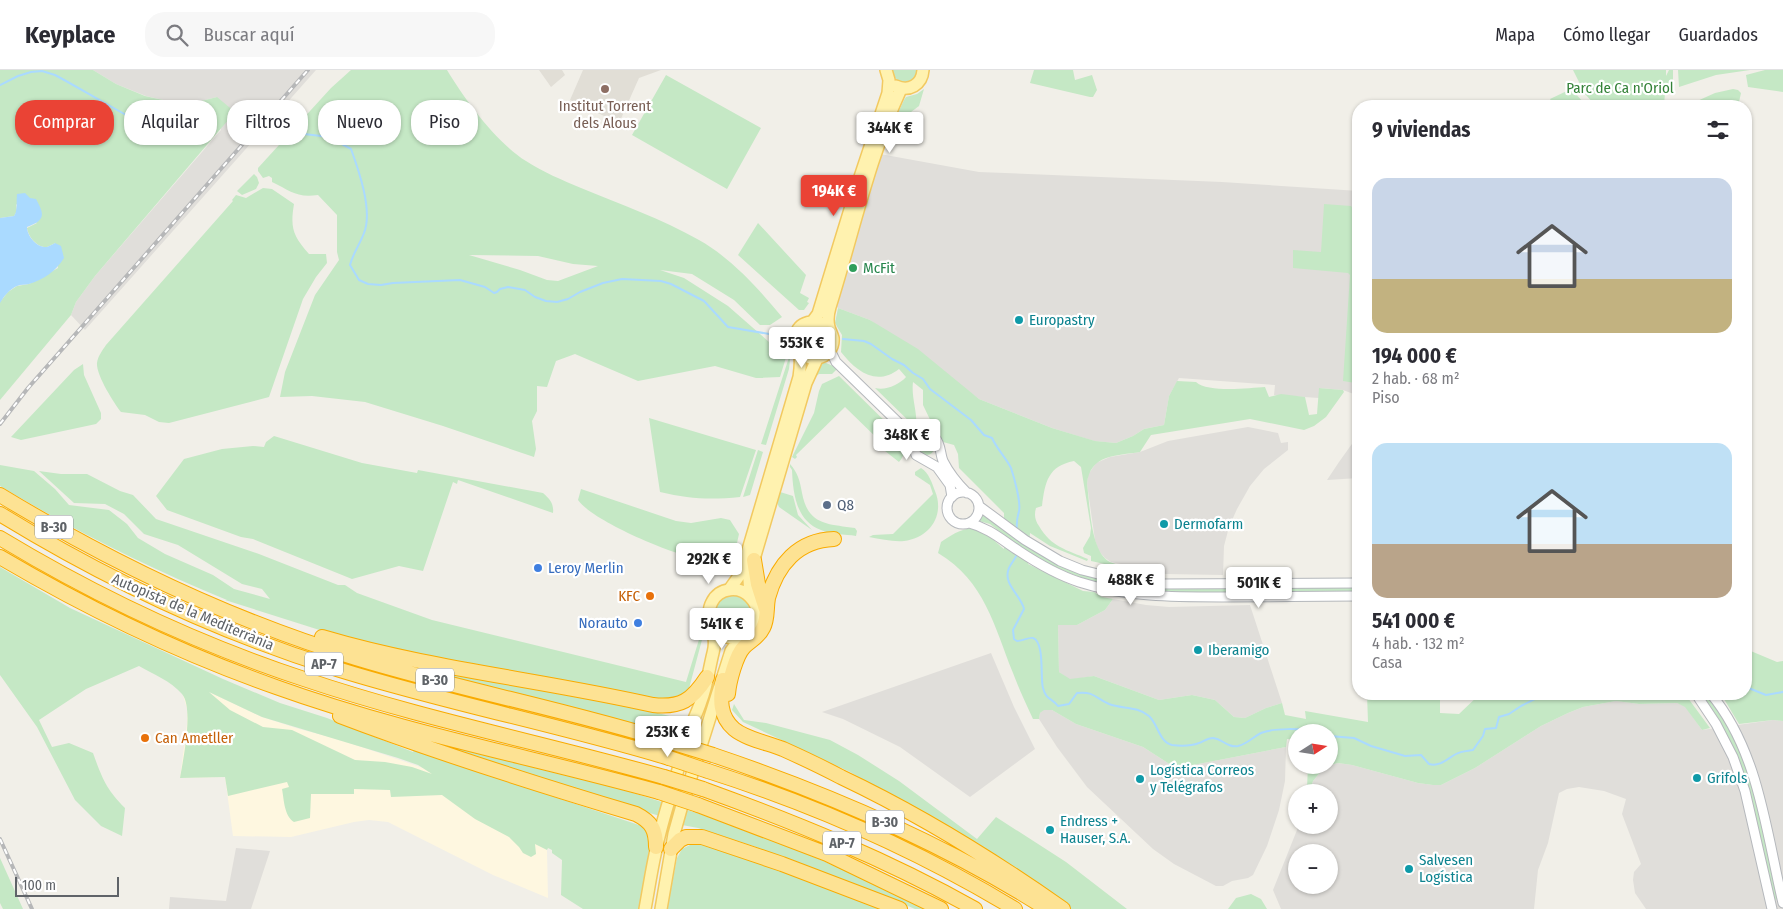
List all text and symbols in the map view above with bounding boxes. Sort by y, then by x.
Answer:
search box [145,12,495,57]
text: Keyplace [25,21,115,49]
icon: search [163,21,191,49]
text: Buscar aquí [203,23,294,46]
text: Mapa [1495,24,1535,46]
text: Cómo llegar [1563,24,1650,46]
text: Guardados [1678,24,1758,46]
park label: Parc de Ca n'Oriol [1566,79,1674,97]
marker: Institut Torrent dels Alous [599,83,611,95]
place label: Institut Torrent dels Alous [559,97,651,132]
chip: Comprar [15,100,114,145]
chip: Alquilar [124,100,217,145]
chip: Filtros [227,100,308,145]
chip: Nuevo [318,100,401,145]
chip: Piso [411,100,478,145]
pin: 344K € [849,112,931,154]
icon: filters [1704,116,1732,144]
text: 9 viviendas [1372,117,1470,143]
text: 344K € [867,118,913,137]
pin: 194K € [793,174,875,217]
text: 194K € [812,181,856,200]
icon: home [1507,211,1597,301]
place label: McFit [863,259,895,277]
marker: McFit [847,262,859,274]
place label: Europastry [1029,311,1095,329]
marker: Europastry [1013,314,1025,326]
pin: 553K € [761,326,843,369]
text: 553K € [780,333,824,352]
text: 194 000 € [1372,343,1457,369]
text: 2 hab. · 68 m² [1372,369,1459,388]
text: Piso [1372,388,1400,407]
pin: 348K € [866,418,948,461]
text: 348K € [884,425,930,444]
icon: home [1507,476,1597,566]
place label: Q8 [837,496,854,514]
marker: Q8 [821,499,833,511]
place label: Dermofarm [1174,515,1243,533]
road number: B-30 [35,516,73,538]
marker: Dermofarm [1158,518,1170,530]
pin: 292K € [668,542,750,585]
text: 292K € [687,549,731,568]
place label: Leroy Merlin [548,559,624,577]
marker: Leroy Merlin [532,562,544,574]
pin: 488K € [1090,564,1172,606]
pin: 501K € [1218,566,1300,609]
street label: Autopista de la Mediterrània [109,570,277,654]
text: 488K € [1108,570,1154,589]
text: 501K € [1237,573,1281,592]
place label: KFC [618,587,640,605]
marker: KFC [644,590,656,602]
pin: 541K € [681,608,763,650]
text: 541 000 € [1372,608,1455,634]
place label: Norauto [578,614,628,632]
text: 541K € [701,614,743,633]
marker: Norauto [632,617,644,629]
text: 4 hab. · 132 m² [1372,634,1465,653]
place label: Iberamigo [1208,641,1270,659]
marker: Iberamigo [1192,644,1204,656]
road number: AP-7 [305,652,343,676]
text: Casa [1372,653,1402,672]
road number: B-30 [416,668,454,692]
pin: 253K € [627,716,709,758]
text: 253K € [646,722,690,741]
north arrow [1288,724,1338,774]
map controls [1288,724,1338,894]
place label: Can Ametller [155,729,234,747]
marker: Can Ametller [139,732,151,744]
place label: Logística Correos y Telégrafos [1150,761,1254,796]
place label: Grifols [1707,769,1747,787]
marker: Grifols [1691,772,1703,784]
marker: Logística Correos y Telégrafos [1134,773,1146,785]
button: + [1288,784,1338,834]
road number: B-30 [866,810,904,834]
place label: Endress + Hauser, S.A. [1060,812,1131,847]
marker: Endress + Hauser, S.A. [1044,824,1056,836]
road number: AP-7 [823,831,861,854]
button: − [1288,844,1338,894]
place label: Salvesen Logística [1419,851,1473,886]
marker: Salvesen Logística [1403,863,1415,875]
scale bar [15,874,119,897]
text: 100 m [22,877,56,894]

